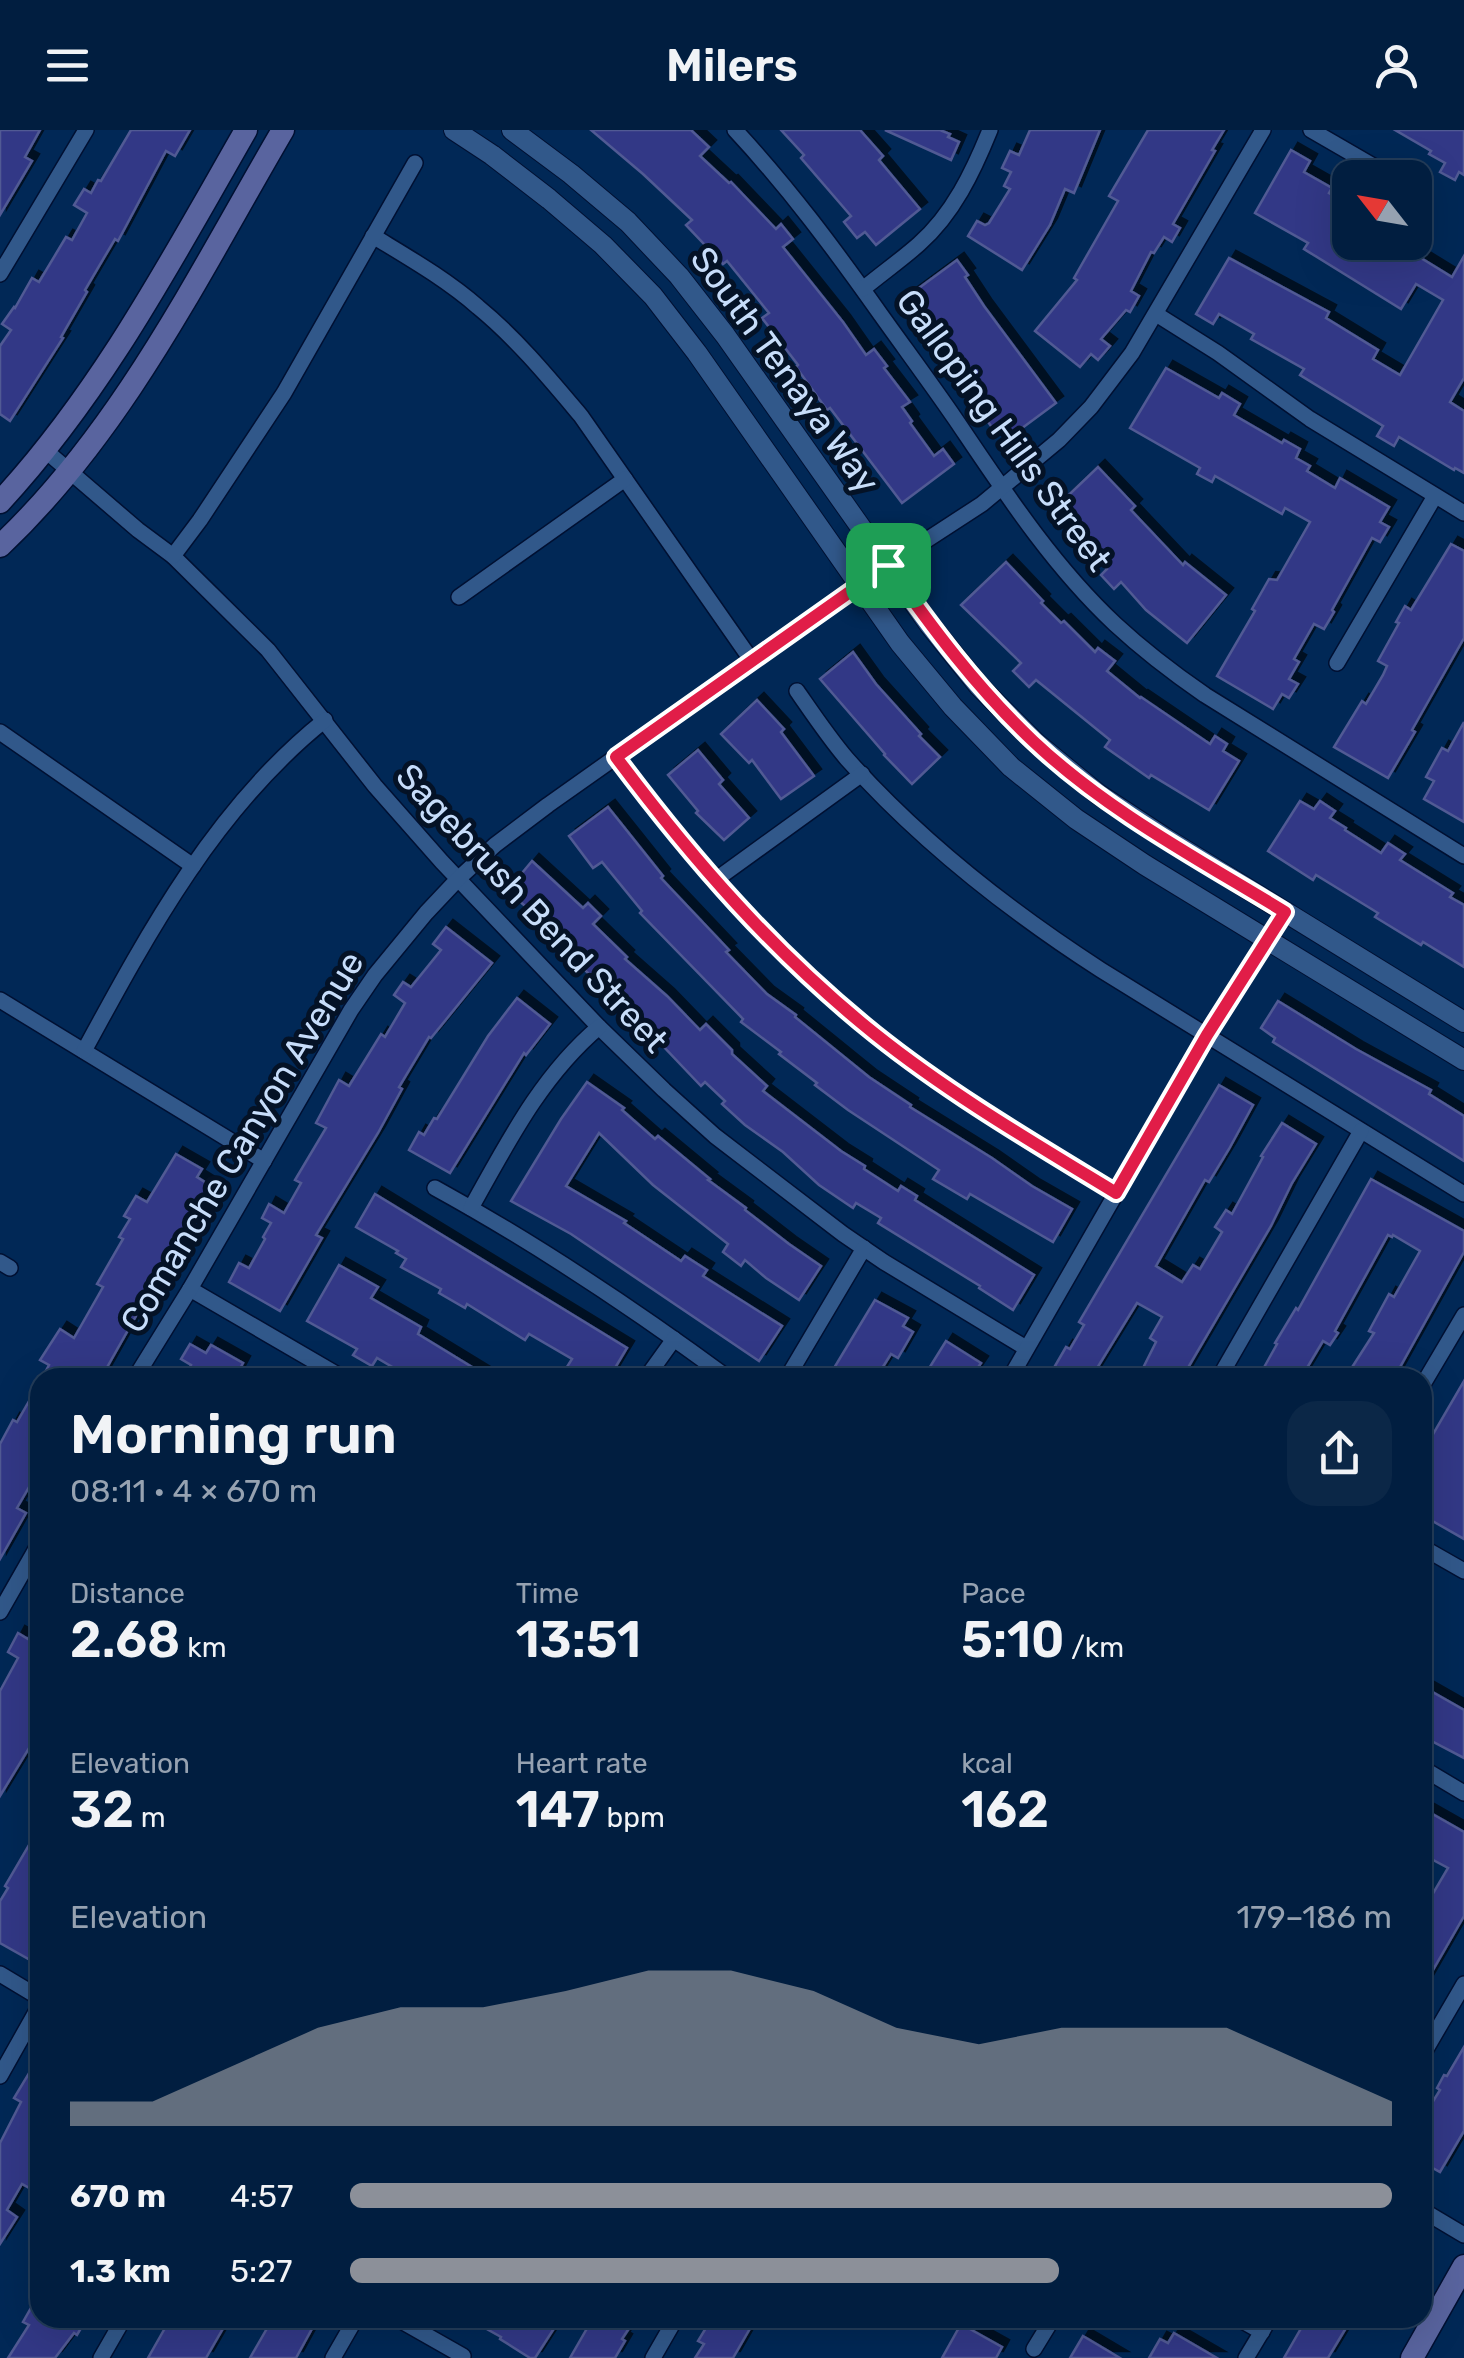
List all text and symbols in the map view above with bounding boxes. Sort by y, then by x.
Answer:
icon: menu [40,38,95,93]
icon: person [1369,38,1424,93]
text: Milers [666,39,798,92]
north arrow [1332,160,1432,260]
map controls [1332,160,1432,260]
street label: South Tenaya Way [682,239,888,501]
street label: Galloping Hills Street [888,281,1120,579]
pin [846,523,931,608]
icon: arrive [861,538,916,593]
street label: Sagebrush Bend Street [387,755,677,1061]
street label: Comanche Canyon Avenue [111,944,373,1340]
button: share [1287,1401,1392,1506]
text: Morning run [70,1402,397,1467]
text: 08:11 · 4 × 670 m [70,1472,317,1510]
text: Distance [70,1577,185,1610]
text: Time [516,1577,579,1610]
text: Pace [961,1577,1026,1610]
text: 2.68 [70,1610,180,1670]
text: 13:51 [516,1610,641,1670]
text: 5:10 [961,1610,1064,1670]
text: km [180,1631,227,1664]
text: /km [1064,1631,1124,1664]
text: Elevation [70,1747,190,1780]
text: Heart rate [516,1747,648,1780]
text: kcal [961,1747,1013,1780]
text: 32 [70,1780,134,1840]
text: 147 [516,1780,600,1840]
text: 162 [961,1780,1049,1840]
text: m [134,1801,166,1834]
text: bpm [600,1801,665,1834]
text: Elevation [70,1898,207,1936]
text: 179–186 m [1237,1898,1392,1936]
text: 670 m [70,2177,166,2215]
text: 4:57 [230,2177,294,2215]
text: 1.3 km [70,2252,171,2290]
text: 5:27 [230,2252,292,2290]

